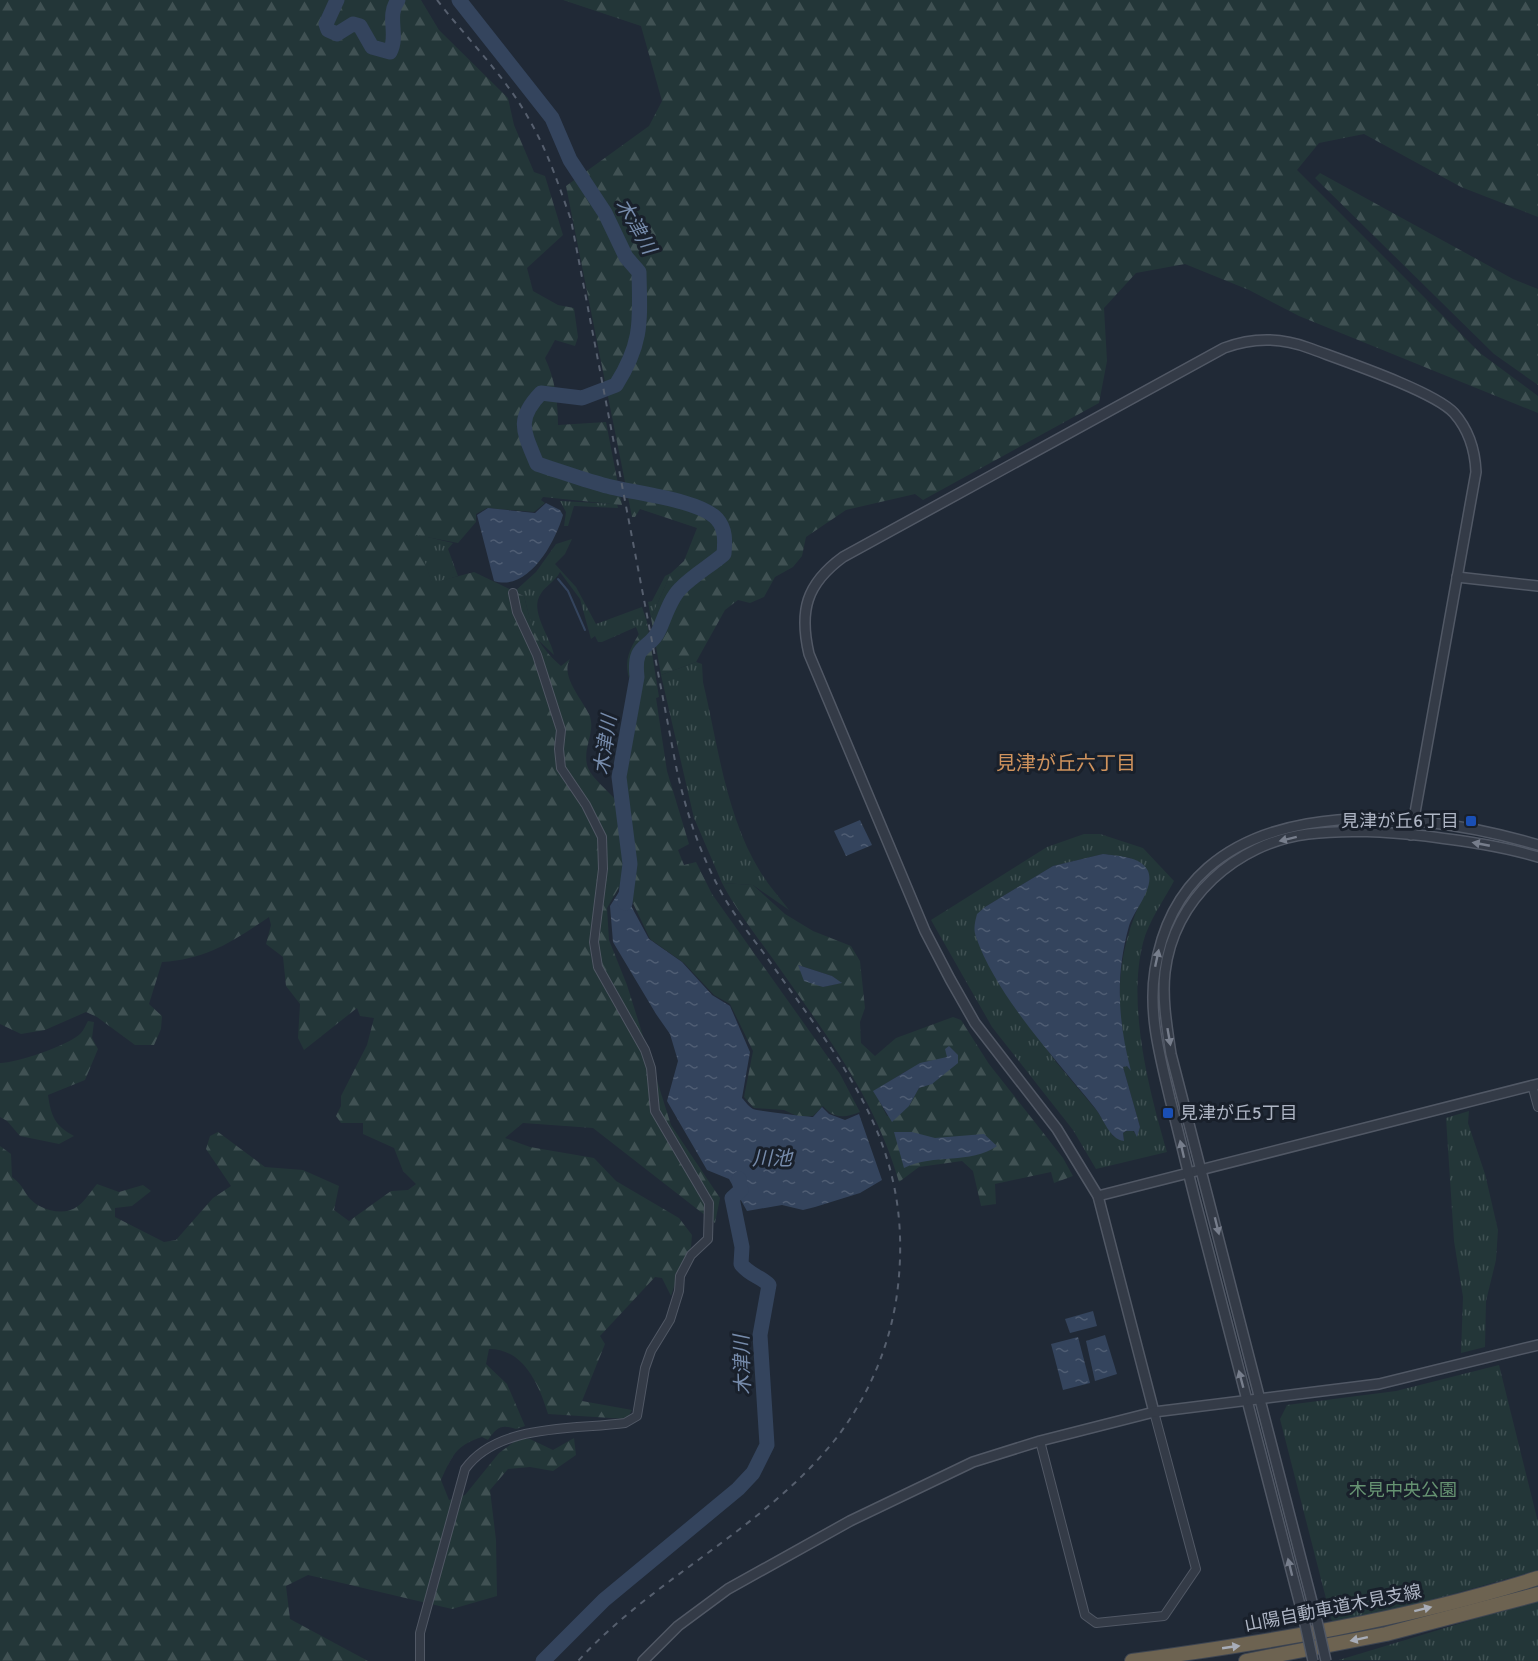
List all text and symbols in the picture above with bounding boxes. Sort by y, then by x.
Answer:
water label: 木津川 [610,194,662,260]
water label: 木津川 [589,712,622,777]
district label: 見津が丘六丁目 [996,751,1136,776]
place label: 見津が丘6丁目 [1341,810,1459,832]
marker: 見津が丘6丁目 [1464,814,1478,828]
one-way arrow [1278,835,1296,844]
one-way arrow [1471,839,1490,848]
one-way arrow [1153,948,1162,967]
one-way arrow [1164,1028,1173,1047]
place label: 見津が丘5丁目 [1180,1102,1298,1124]
marker: 見津が丘5丁目 [1161,1106,1175,1120]
one-way arrow [1177,1140,1187,1158]
water label: 川池 [752,1146,794,1171]
one-way arrow [1213,1217,1222,1235]
water label: 木津川 [729,1333,756,1395]
one-way arrow [1236,1369,1246,1388]
park label: 木見中央公園 [1349,1479,1457,1501]
one-way arrow [1285,1558,1294,1576]
street label: 山陽自動車道木見支線 [1243,1580,1423,1636]
one-way arrow [1413,1604,1432,1614]
one-way arrow [1350,1635,1369,1645]
one-way arrow [1222,1642,1241,1651]

